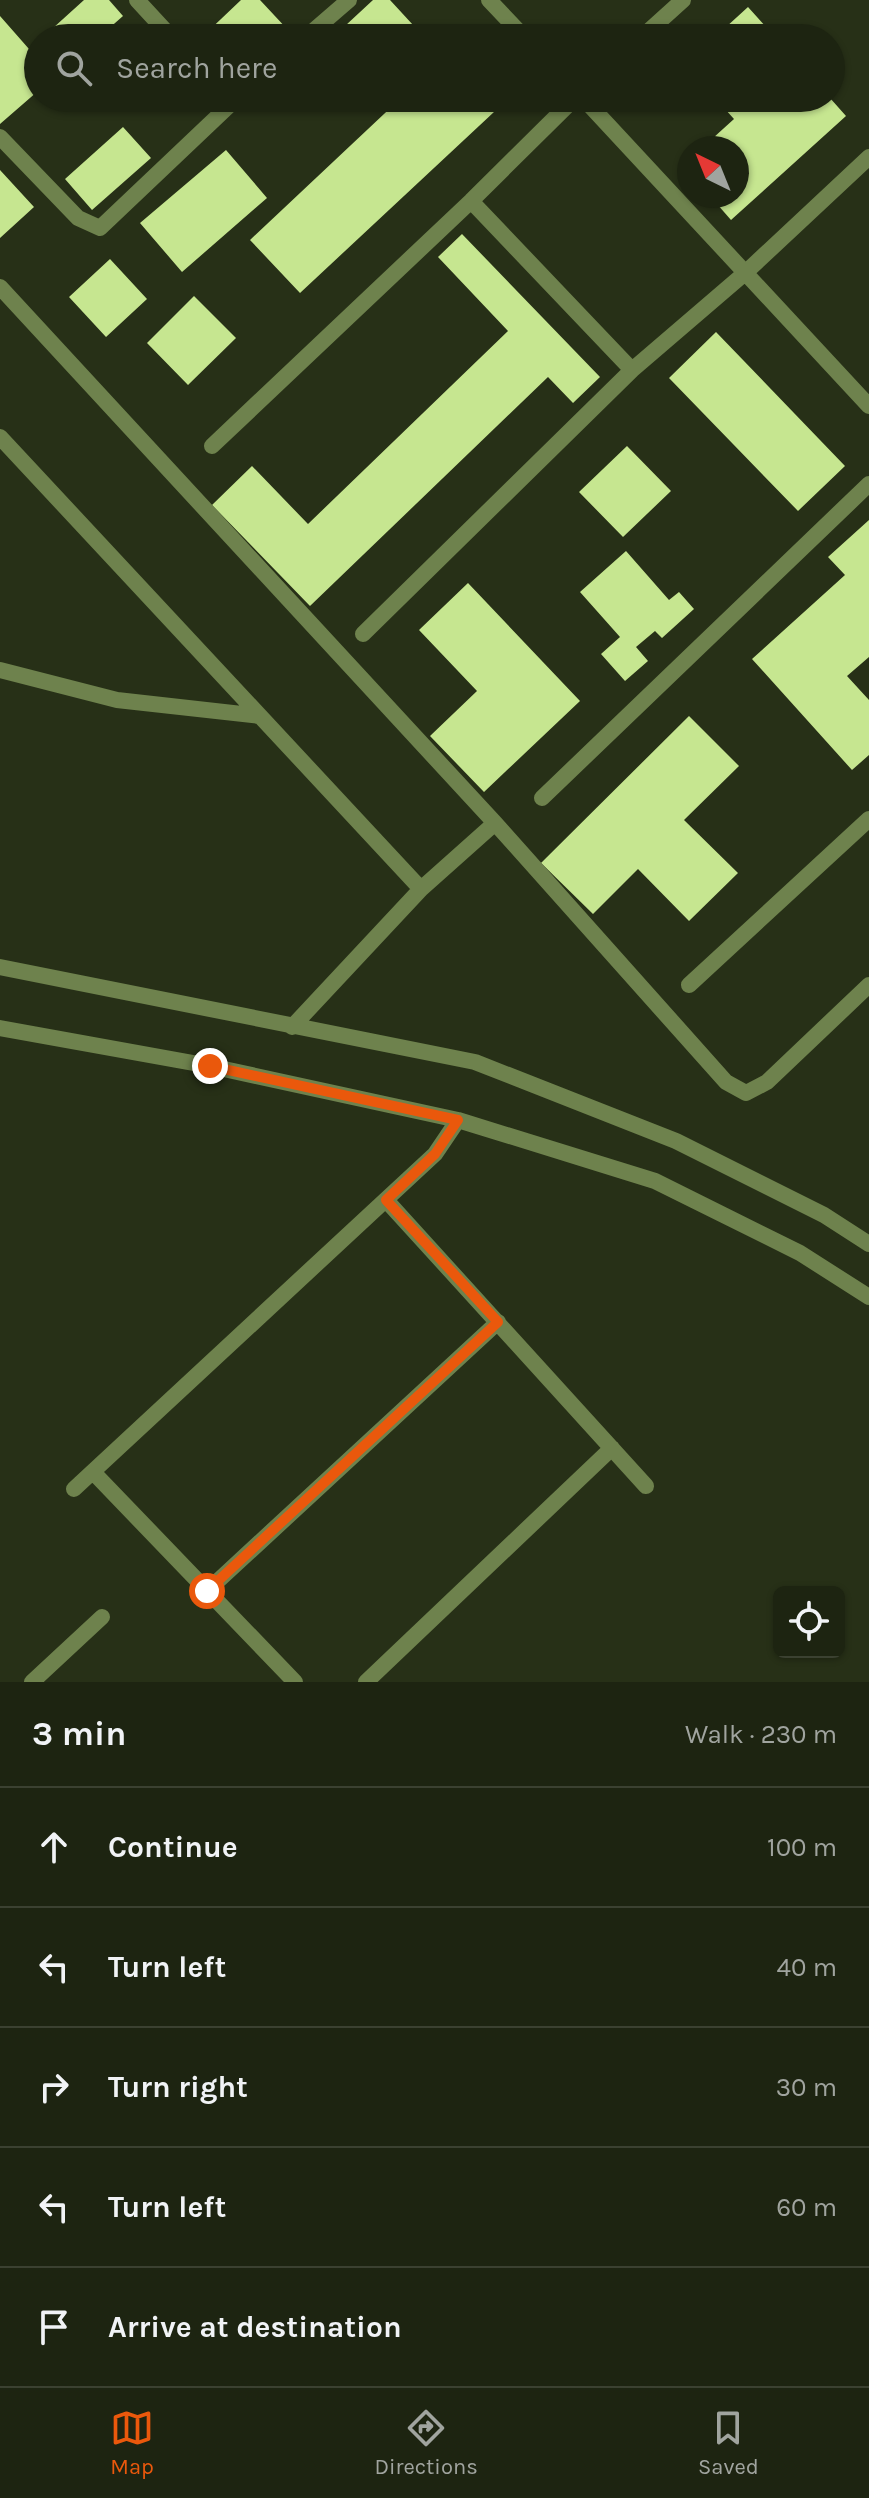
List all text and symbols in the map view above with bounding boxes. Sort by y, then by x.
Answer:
search box [24,24,845,112]
icon: search [52,46,96,90]
text: Search here [116,50,277,86]
north arrow [677,136,749,208]
route end [192,1048,228,1084]
route start [189,1573,225,1609]
map controls [773,1586,845,1658]
button: locate [773,1586,845,1658]
text: 3 min [32,1714,126,1754]
text: Walk · 230 m [685,1719,837,1750]
icon: ahead [32,1825,76,1869]
text: Continue [108,1829,238,1865]
text: 100 m [767,1832,837,1863]
icon: left [32,1945,76,1989]
text: Turn left [108,1949,226,1985]
text: 40 m [777,1952,837,1983]
icon: right [32,2065,76,2109]
text: Turn right [108,2069,248,2105]
text: 30 m [776,2072,837,2103]
icon: left [32,2185,76,2229]
text: Turn left [108,2189,226,2225]
text: 60 m [776,2192,837,2223]
icon: arrive [32,2305,76,2349]
text: Arrive at destination [108,2309,402,2345]
tab: Map [110,2406,154,2480]
tab: Directions [374,2406,478,2480]
tab: Saved [698,2406,759,2480]

